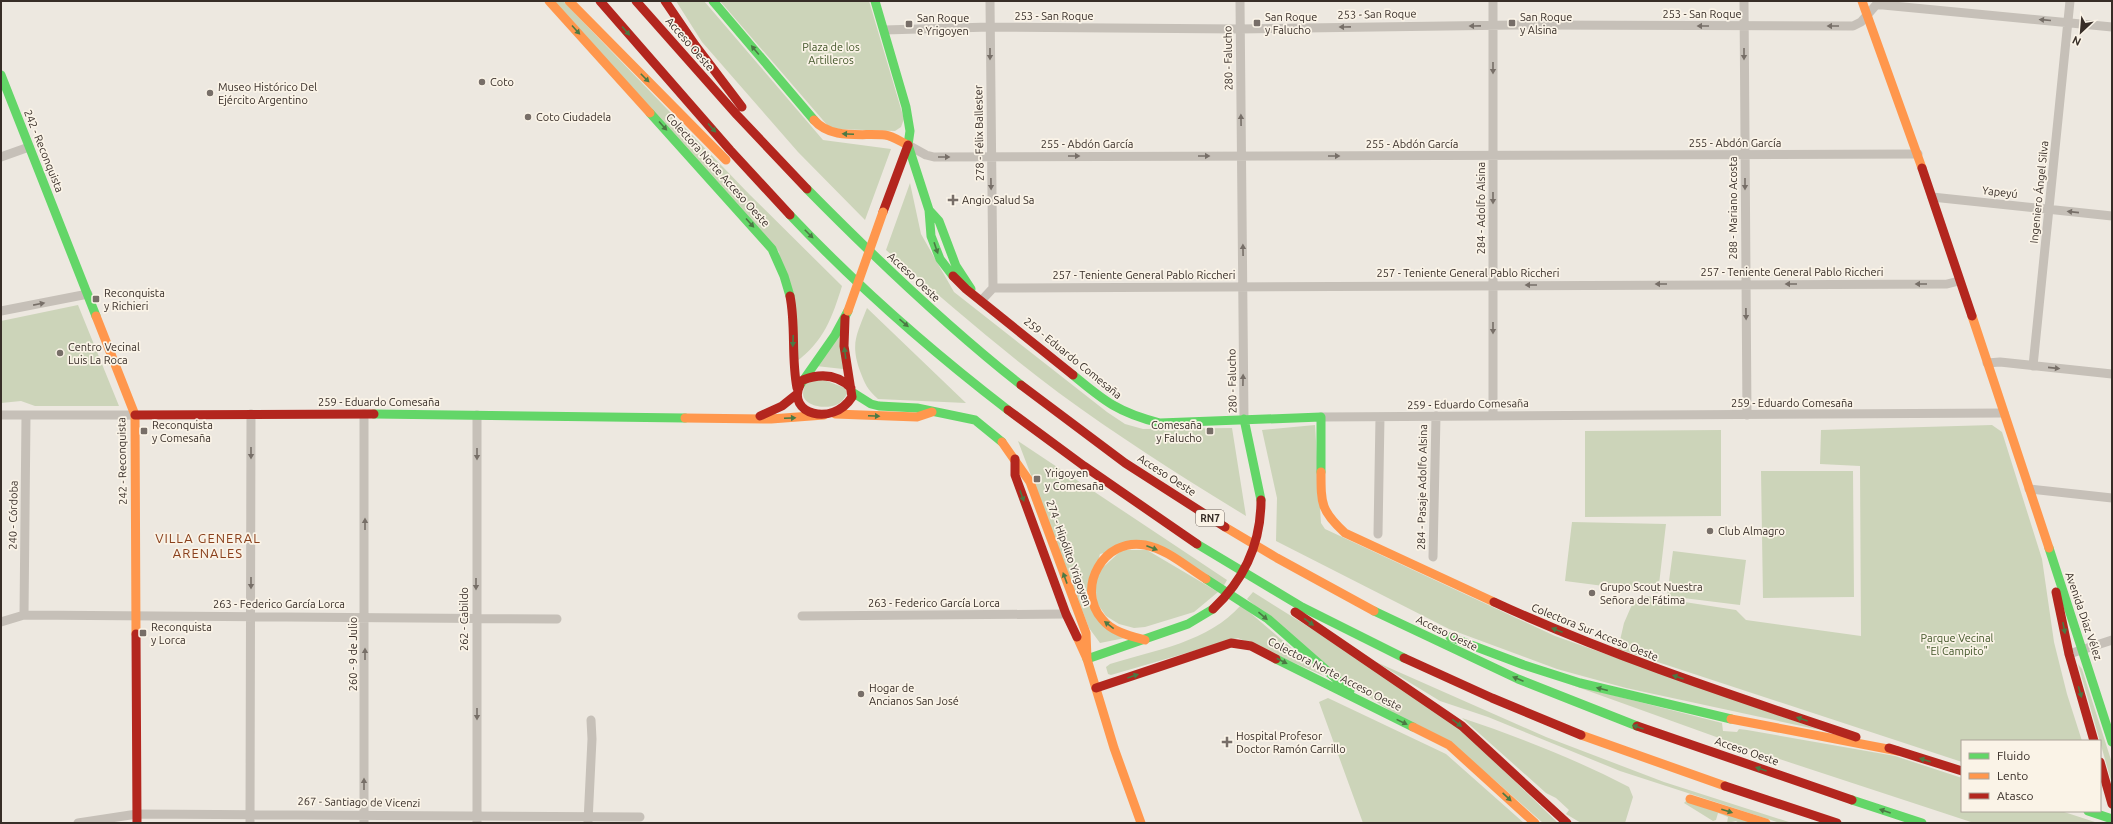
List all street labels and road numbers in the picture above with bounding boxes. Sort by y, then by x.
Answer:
street label: 253 - San Roque [1337,7,1417,21]
street label: 253 - San Roque [1662,8,1742,20]
street label: 253 - San Roque [1014,10,1094,22]
street label: Acceso Oeste [664,15,716,73]
street label: 280 - Falucho [1221,25,1235,91]
street label: 278 - Félix Ballester [972,84,986,181]
street label: 242 - Reconquista [22,108,66,194]
street label: Colectora Norte Acceso Oeste [664,111,772,229]
street label: 255 - Abdón García [1689,137,1781,149]
street label: 255 - Abdón García [1041,138,1133,150]
street label: 255 - Abdón García [1366,138,1458,150]
street label: Ingeniero Ángel Silva [2027,140,2050,244]
street label: 288 - Mariano Acosta [1727,156,1739,260]
street label: 284 - Adolfo Alsina [1475,162,1487,254]
street label: Yapeyú [1982,184,2018,200]
street label: Acceso Oeste [885,250,943,304]
street label: 257 - Teniente General Pablo Riccheri [1701,266,1883,278]
street label: 257 - Teniente General Pablo Riccheri [1377,267,1559,279]
street label: 257 - Teniente General Pablo Riccheri [1053,269,1235,281]
street label: 259 - Eduardo Comesaña [1022,315,1124,401]
street label: 280 - Falucho [1225,348,1239,414]
street label: 259 - Eduardo Comesaña [318,396,440,408]
street label: 259 - Eduardo Comesaña [1407,397,1529,411]
street label: 259 - Eduardo Comesaña [1731,397,1853,409]
street label: 242 - Reconquista [115,417,129,505]
street label: 284 - Pasaje Adolfo Alsina [1415,424,1429,550]
street label: Acceso Oeste [1136,452,1198,498]
street label: 240 - Córdoba [6,480,20,550]
street label: 274 - Hipólito Yrigoyen [1044,498,1094,608]
road number: RN7 [1196,510,1224,526]
street label: Avenida Díaz Vélez [2063,570,2105,662]
street label: 262 - Cabildo [458,587,470,651]
street label: 263 - Federico García Lorca [868,597,1000,609]
street label: 263 - Federico García Lorca [213,598,345,610]
street label: Colectora Sur Acceso Oeste [1530,601,1660,663]
street label: Acceso Oeste [1414,613,1480,653]
street label: 260 - 9 de Julio [347,617,359,691]
street label: Colectora Norte Acceso Oeste [1266,635,1404,713]
street label: Acceso Oeste [1713,734,1781,768]
street label: 267 - Santiago de Vicenzi [298,795,420,809]

